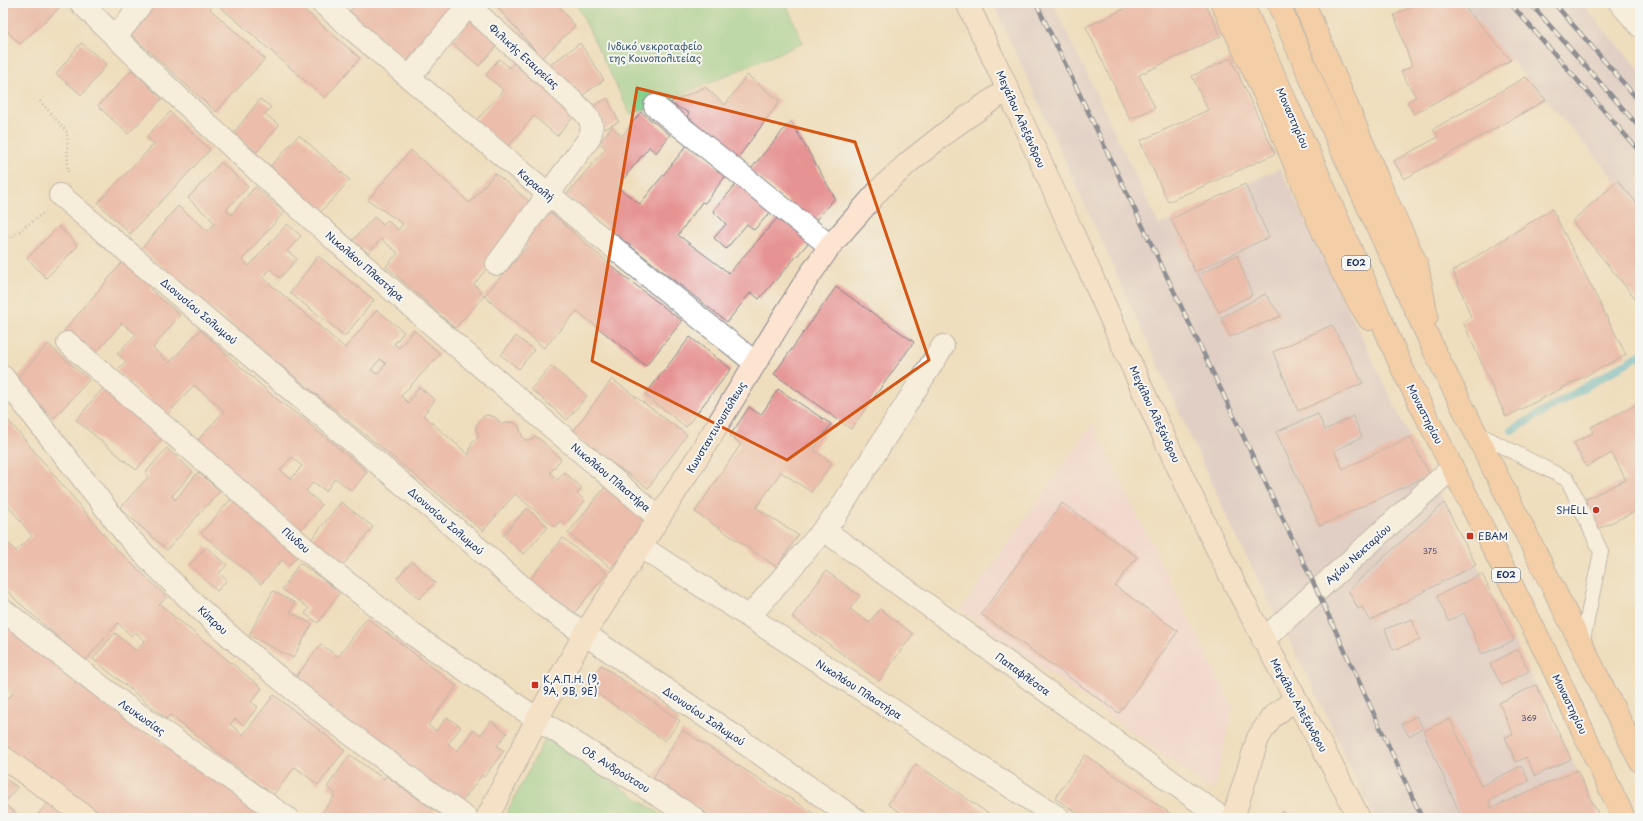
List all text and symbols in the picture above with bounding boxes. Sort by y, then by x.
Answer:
street label: Φιλικής Εταιρείας [486,20,563,91]
park label: Ινδικό νεκροταφείο της Κοινοπολιτείας [608,38,703,65]
street label: Μεγάλου Αλεξάνδρου [992,68,1050,171]
street label: Μοναστηρίου [1273,85,1314,151]
street label: Καραολή [515,165,558,204]
street label: Νικολάου Πλαστήρα [322,227,408,305]
road number: ΕΟ2 [1342,256,1370,270]
street label: Διονυσίου Σολωμού [158,274,241,347]
street label: Μεγάλου Αλεξάνδρου [1126,363,1185,465]
street label: Κωνσταντινουπόλεως [682,378,749,475]
street label: Μοναστηρίου [1404,381,1447,446]
street label: Νικολάου Πλαστήρα [568,439,655,515]
street label: Διονυσίου Σολωμού [405,483,488,558]
place label: SHELL [1556,502,1588,517]
marker: SHELL [1591,505,1601,515]
street label: Αγίου Νεκταρίου [1322,520,1394,587]
street label: Πίνδου [279,523,314,556]
place label: ΕΒΑΜ [1478,528,1508,543]
marker: ΕΒΑΜ [1465,531,1475,541]
house number: 375 [1423,545,1437,557]
road number: ΕΟ2 [1492,568,1520,582]
street label: Κύπρου [194,602,232,638]
street label: Παπαφλέσσα [993,649,1054,699]
street label: Νικολάου Πλαστήρα [813,655,906,723]
street label: Μεγάλου Αλεξάνδρου [1266,655,1332,755]
place label: Κ,Α.Π.Η. (9, 9Α, 9Β, 9Ε) [543,671,599,698]
street label: Μοναστηρίου [1549,671,1592,737]
marker: Κ,Α.Π.Η. (9, 9Α, 9Β, 9Ε) [530,680,540,690]
street label: Διονυσίου Σολωμού [660,683,748,749]
street label: Λευκωσίας [116,695,169,738]
house number: 369 [1521,712,1537,724]
street label: Οδ. Ανδρούτσου [579,742,653,796]

